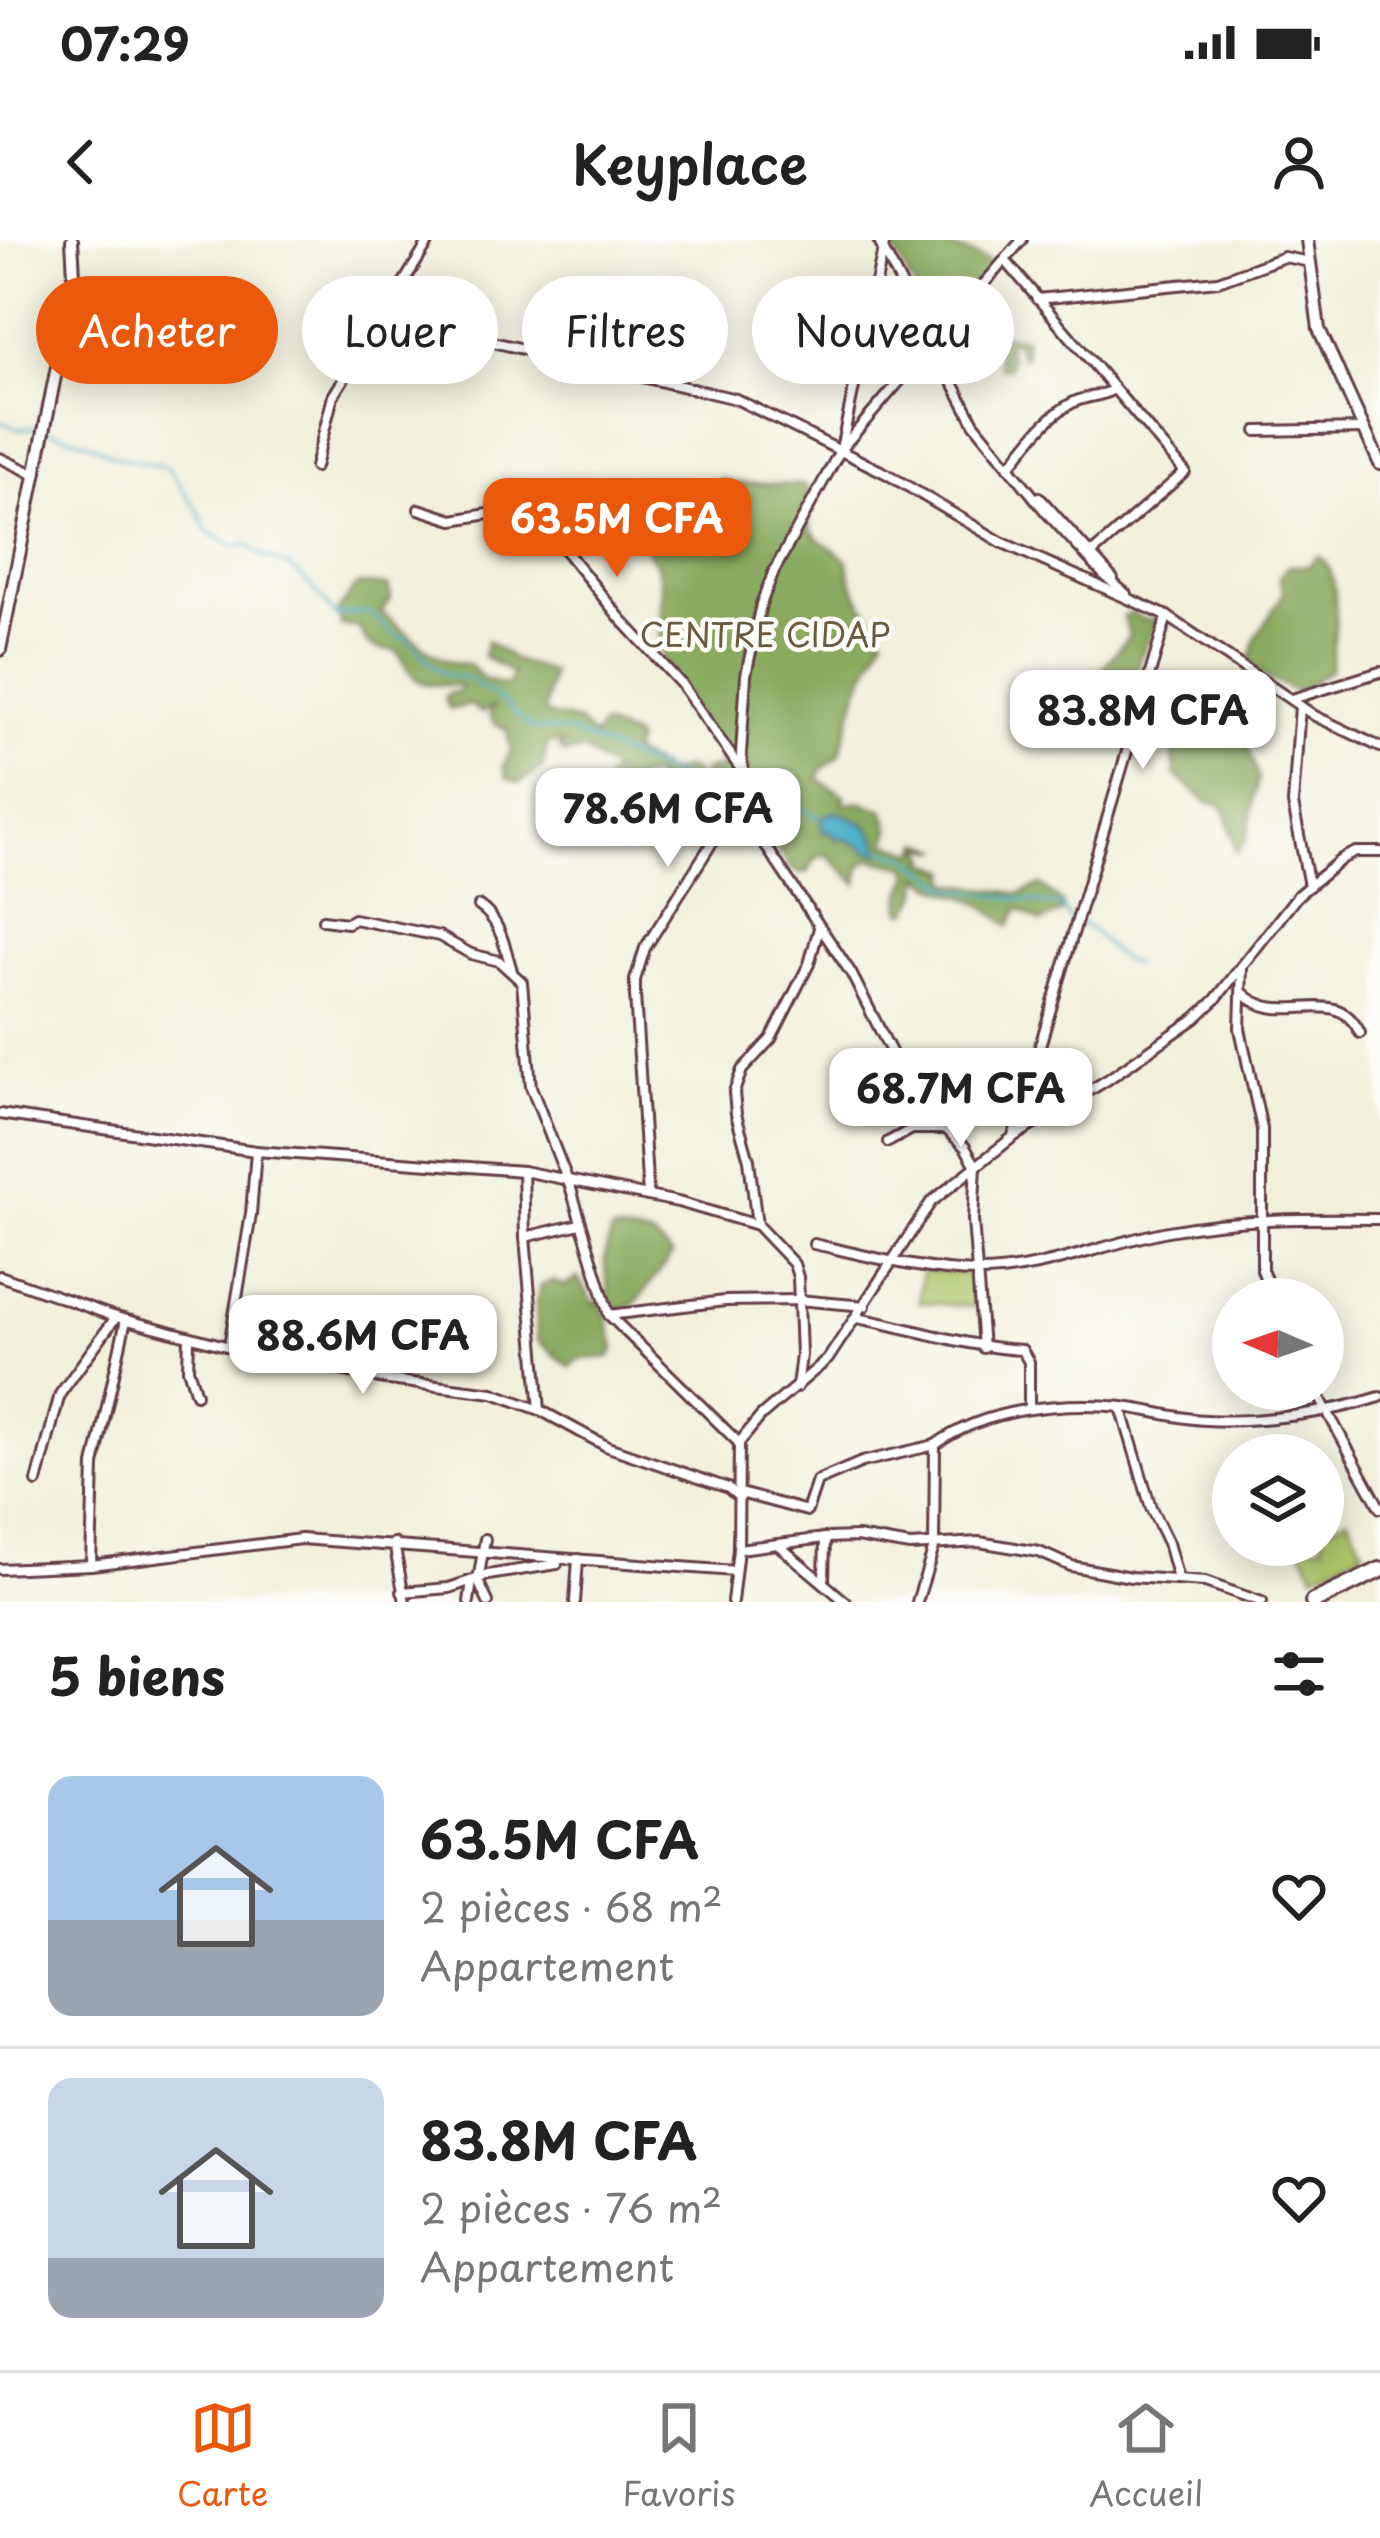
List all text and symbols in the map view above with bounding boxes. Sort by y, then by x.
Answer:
text: 07:29 [60,8,190,76]
text: Keyplace [572,122,808,203]
icon: back [48,129,114,195]
icon: person [1266,129,1332,195]
chip: Acheter [36,276,278,384]
chip: Louer [302,276,498,384]
chip: Filtres [522,276,728,384]
chip: Nouveau [752,276,1014,384]
pin: 63.5M CFA [480,478,754,580]
text: 63.5M CFA [510,487,724,546]
park label: CENTRE CIDAP [639,608,891,658]
pin: 83.8M CFA [1006,670,1280,772]
text: 83.8M CFA [1037,679,1249,738]
pin: 78.6M CFA [531,768,805,870]
text: 78.6M CFA [562,777,774,836]
pin: 68.7M CFA [824,1048,1098,1150]
text: 68.7M CFA [856,1057,1066,1116]
north arrow [1212,1278,1344,1410]
map controls [1212,1278,1344,1566]
pin: 88.6M CFA [226,1295,500,1397]
text: 88.6M CFA [256,1304,470,1363]
button: layers [1212,1434,1344,1566]
text: 5 biens [48,1636,225,1713]
icon: filters [1266,1641,1332,1707]
text: 63.5M CFA [420,1799,699,1876]
icon: home [144,1824,288,1968]
icon: heart [1266,1863,1332,1929]
text: 2 pièces · 68 m² [420,1876,723,1935]
text: Appartement [420,1935,674,1994]
text: 83.8M CFA [420,2100,698,2177]
icon: home [144,2126,288,2270]
icon: heart [1266,2165,1332,2231]
text: 2 pièces · 76 m² [420,2177,722,2236]
text: Appartement [420,2236,674,2295]
tab: Carte [177,2395,268,2517]
tab: Favoris [622,2395,736,2517]
tab: Accueil [1089,2395,1203,2517]

